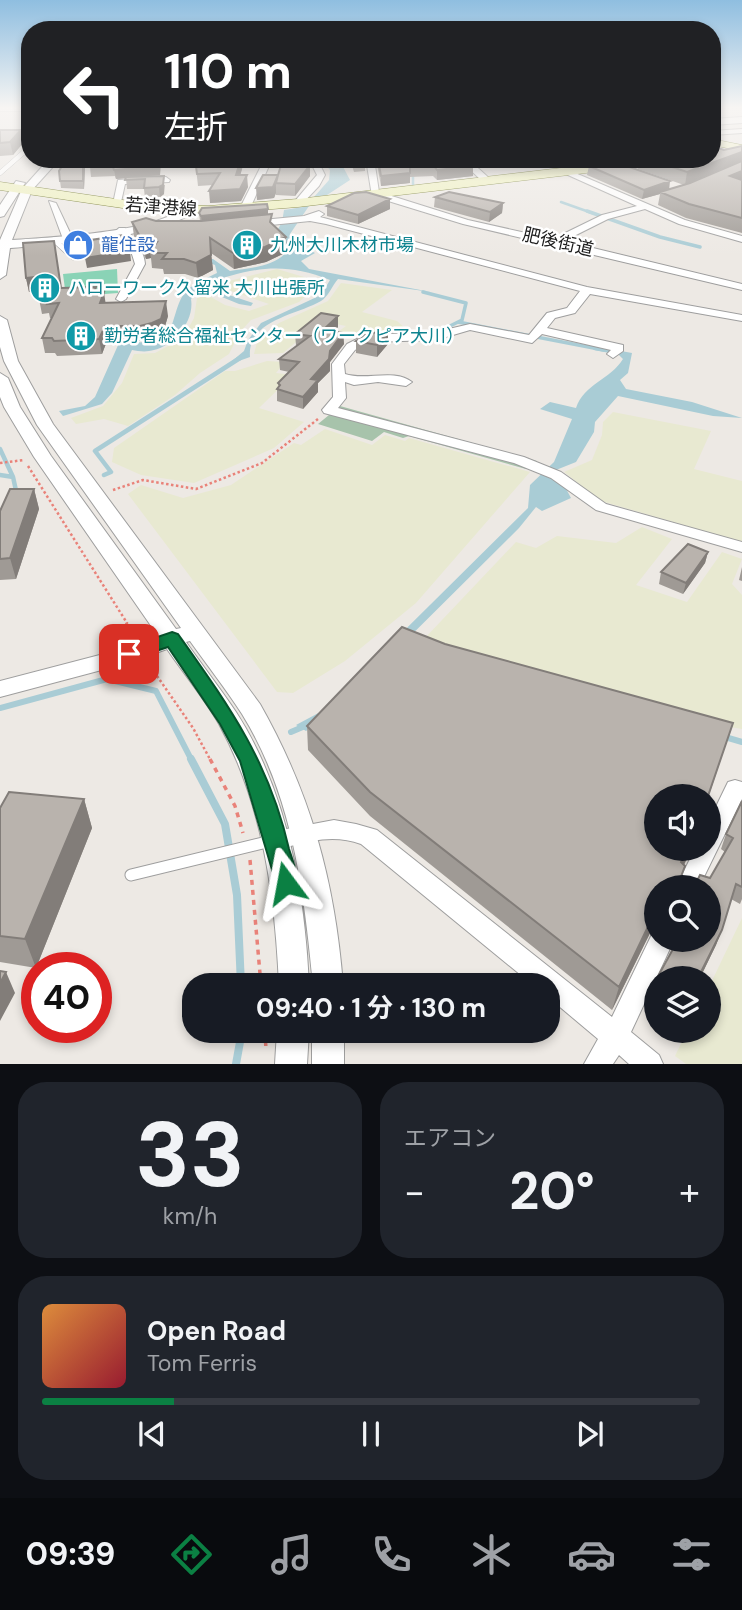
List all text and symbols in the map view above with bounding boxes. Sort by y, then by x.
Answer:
text: 110 m [164,39,292,103]
icon: left [49,49,140,140]
text: 左折 [164,106,228,148]
street label: 若津港線 [124,193,198,221]
street label: 肥後街道 [520,222,596,262]
shop icon: 龍住設 [61,228,95,262]
building icon: 九州大川木材市場 [230,228,264,262]
place label: 龍住設 [101,233,155,257]
place label: 九州大川木材市場 [270,233,414,257]
building icon: ハローワーク久留米 大川出張所 [28,271,62,305]
place label: ハローワーク久留米 大川出張所 [68,276,325,300]
building icon: 勤労者総合福祉センター（ワークピア大川） [64,319,98,353]
place label: 勤労者総合福祉センター（ワークピア大川） [104,324,464,348]
pin [99,624,159,684]
icon: arrive [110,635,148,673]
map controls [644,784,721,1043]
button: sound [644,784,721,861]
position arrow [249,846,323,920]
button: search [644,875,721,952]
speed limit sign: 40 [21,952,112,1043]
button: layers [644,966,721,1043]
text: 09:40 · 1 分 · 130 m [256,991,486,1025]
text: 33 [135,1096,245,1214]
text: エアコン [404,1123,496,1153]
text: 20° [509,1157,595,1225]
text: − [404,1167,425,1217]
text: + [679,1167,700,1217]
text: km/h [163,1201,217,1231]
text: Open Road [147,1314,286,1348]
text: Tom Ferris [147,1348,257,1378]
icon: previous [133,1415,171,1453]
icon: pause [352,1415,390,1453]
icon: next [571,1415,609,1453]
icon: directions [167,1530,216,1579]
icon: music [267,1530,316,1579]
icon: phone [367,1530,416,1579]
icon: climate [467,1530,516,1579]
icon: car [567,1530,616,1579]
icon: filters [667,1530,716,1579]
text: 09:39 [26,1533,115,1575]

